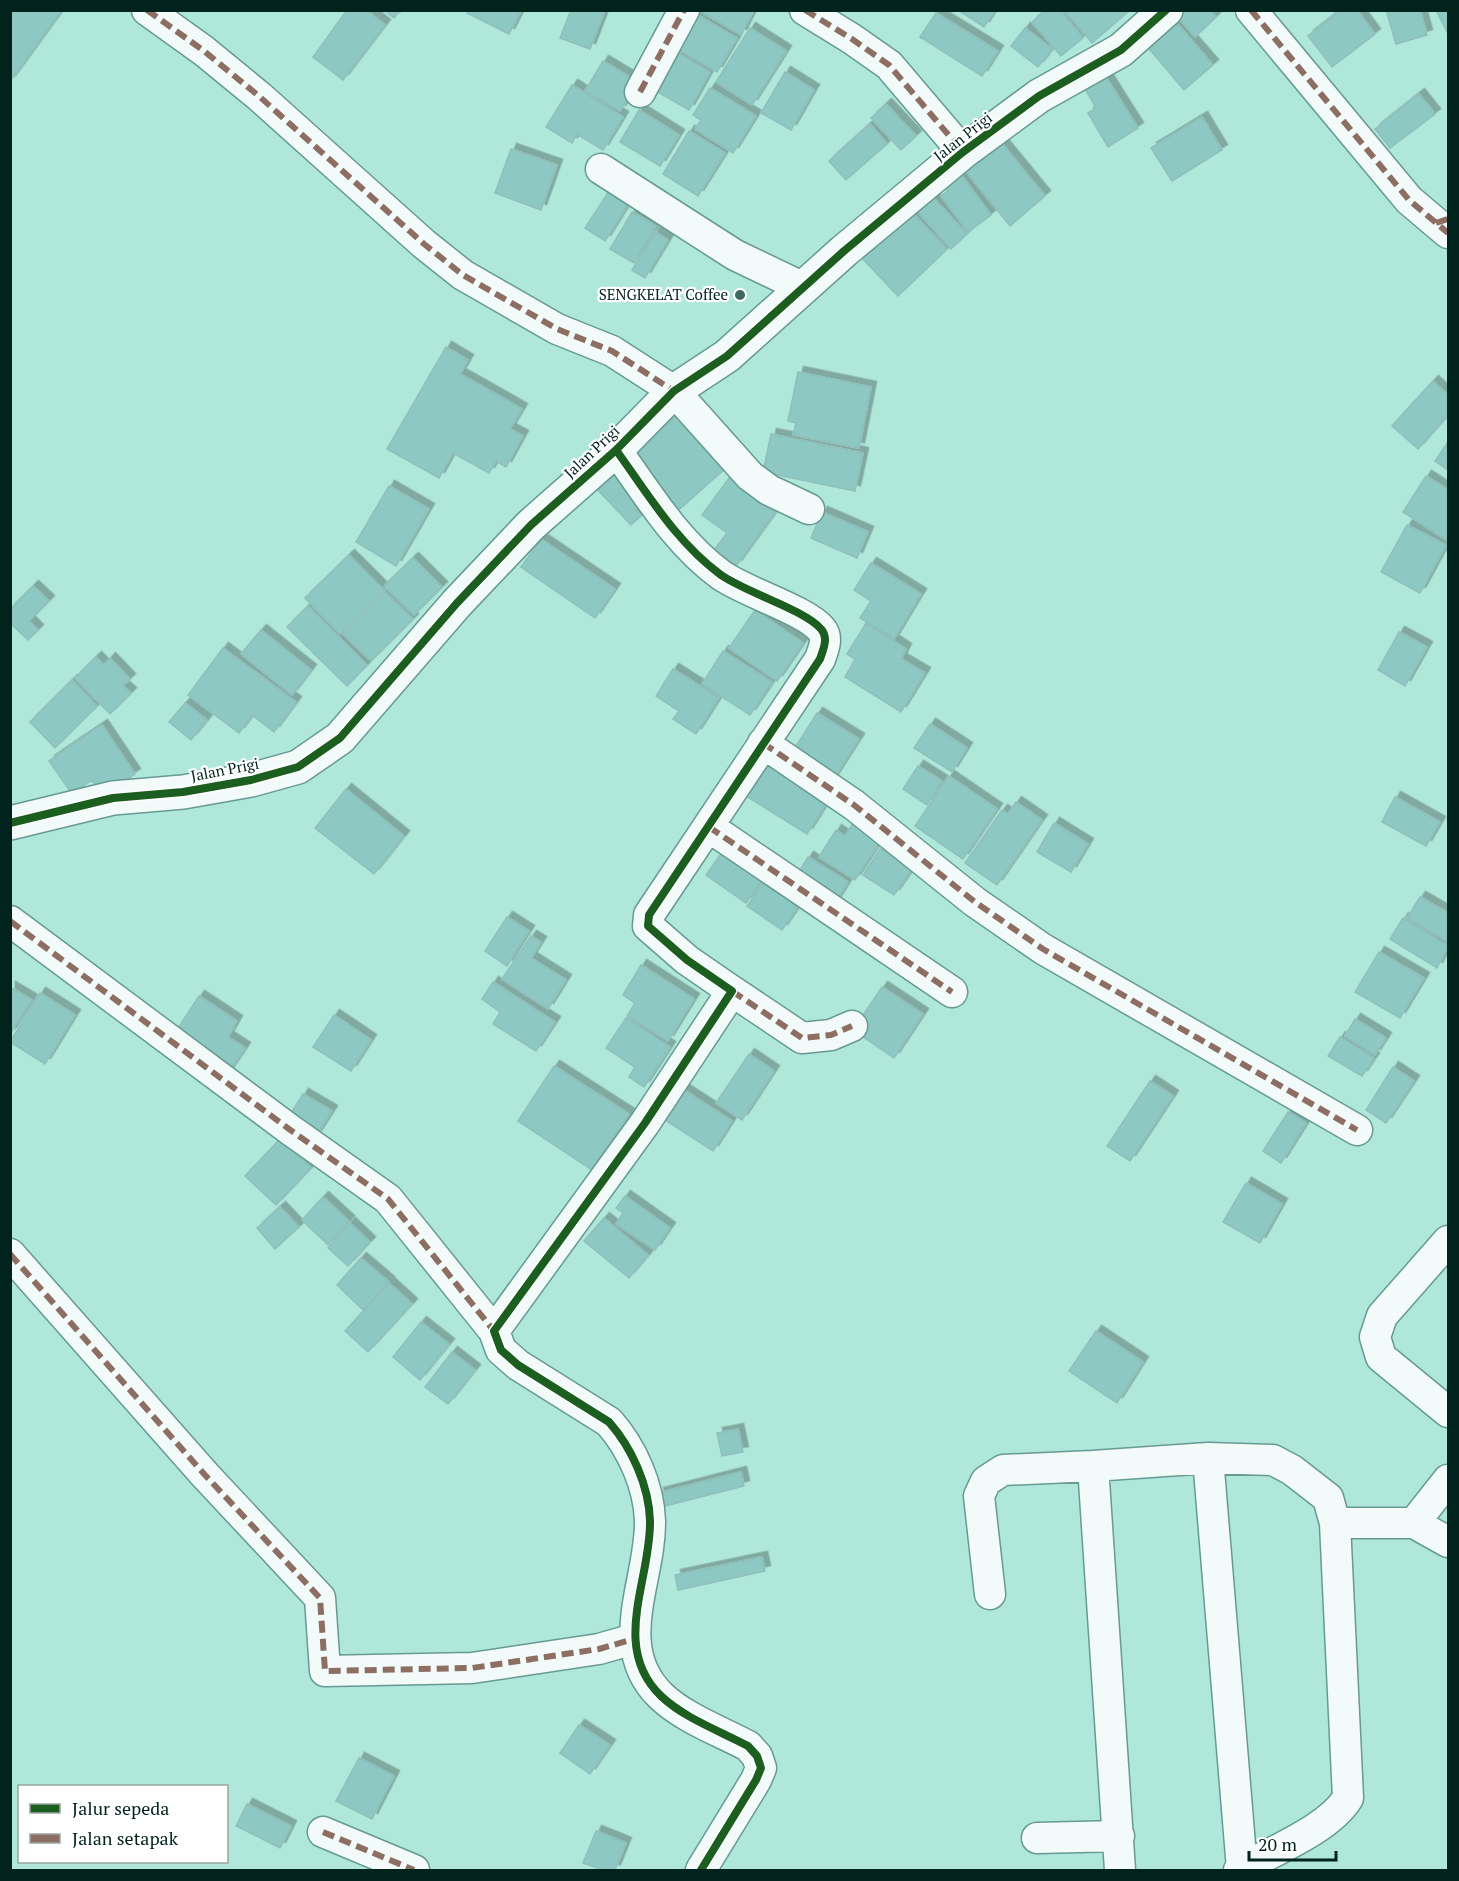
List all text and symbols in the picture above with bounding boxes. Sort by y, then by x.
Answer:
street label: Jalan Prigi [929,107,996,165]
place label: SENGKELAT Coffee [599,284,728,304]
marker: SENGKELAT Coffee [733,288,747,302]
street label: Jalan Prigi [559,420,623,482]
street label: Jalan Prigi [189,753,261,785]
legend [18,1785,228,1863]
text: Jalur sepeda [72,1796,169,1820]
scale bar [1249,1824,1336,1862]
text: Jalan setapak [72,1826,179,1850]
text: 20 m [1258,1832,1298,1856]

